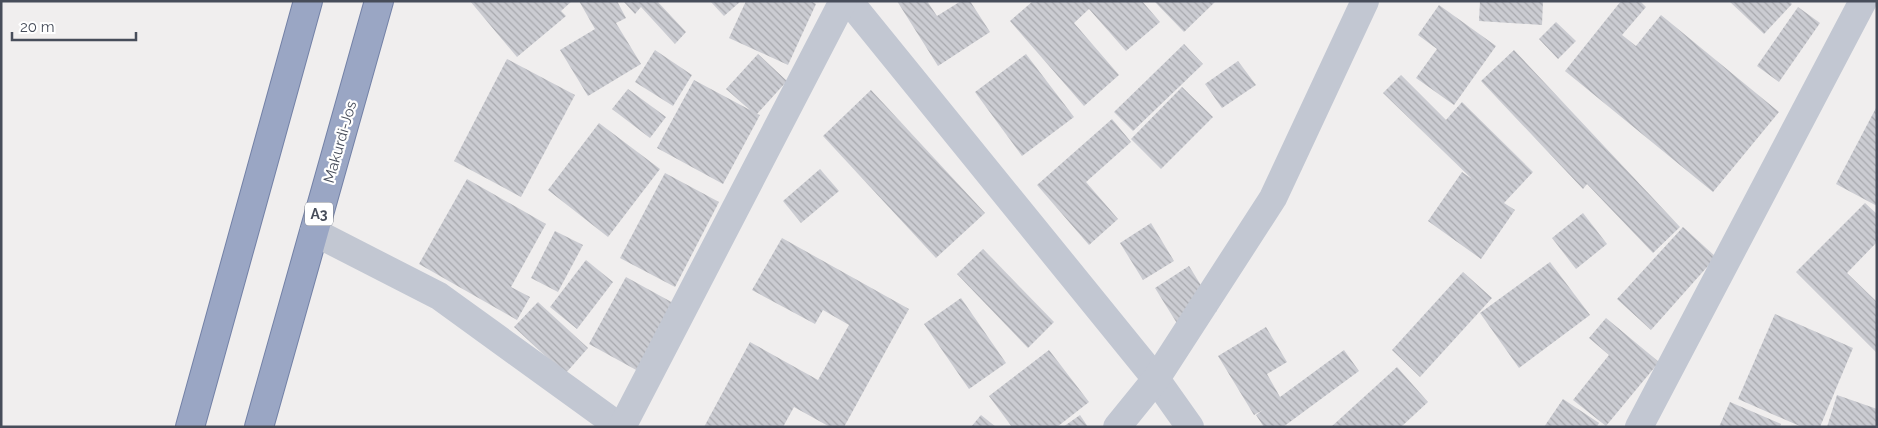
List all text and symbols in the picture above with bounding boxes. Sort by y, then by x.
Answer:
scale bar [12,10,136,42]
text: 20 m [20,18,55,36]
street label: Makurdi-Jos [320,99,360,185]
road number: A3 [305,202,333,225]

